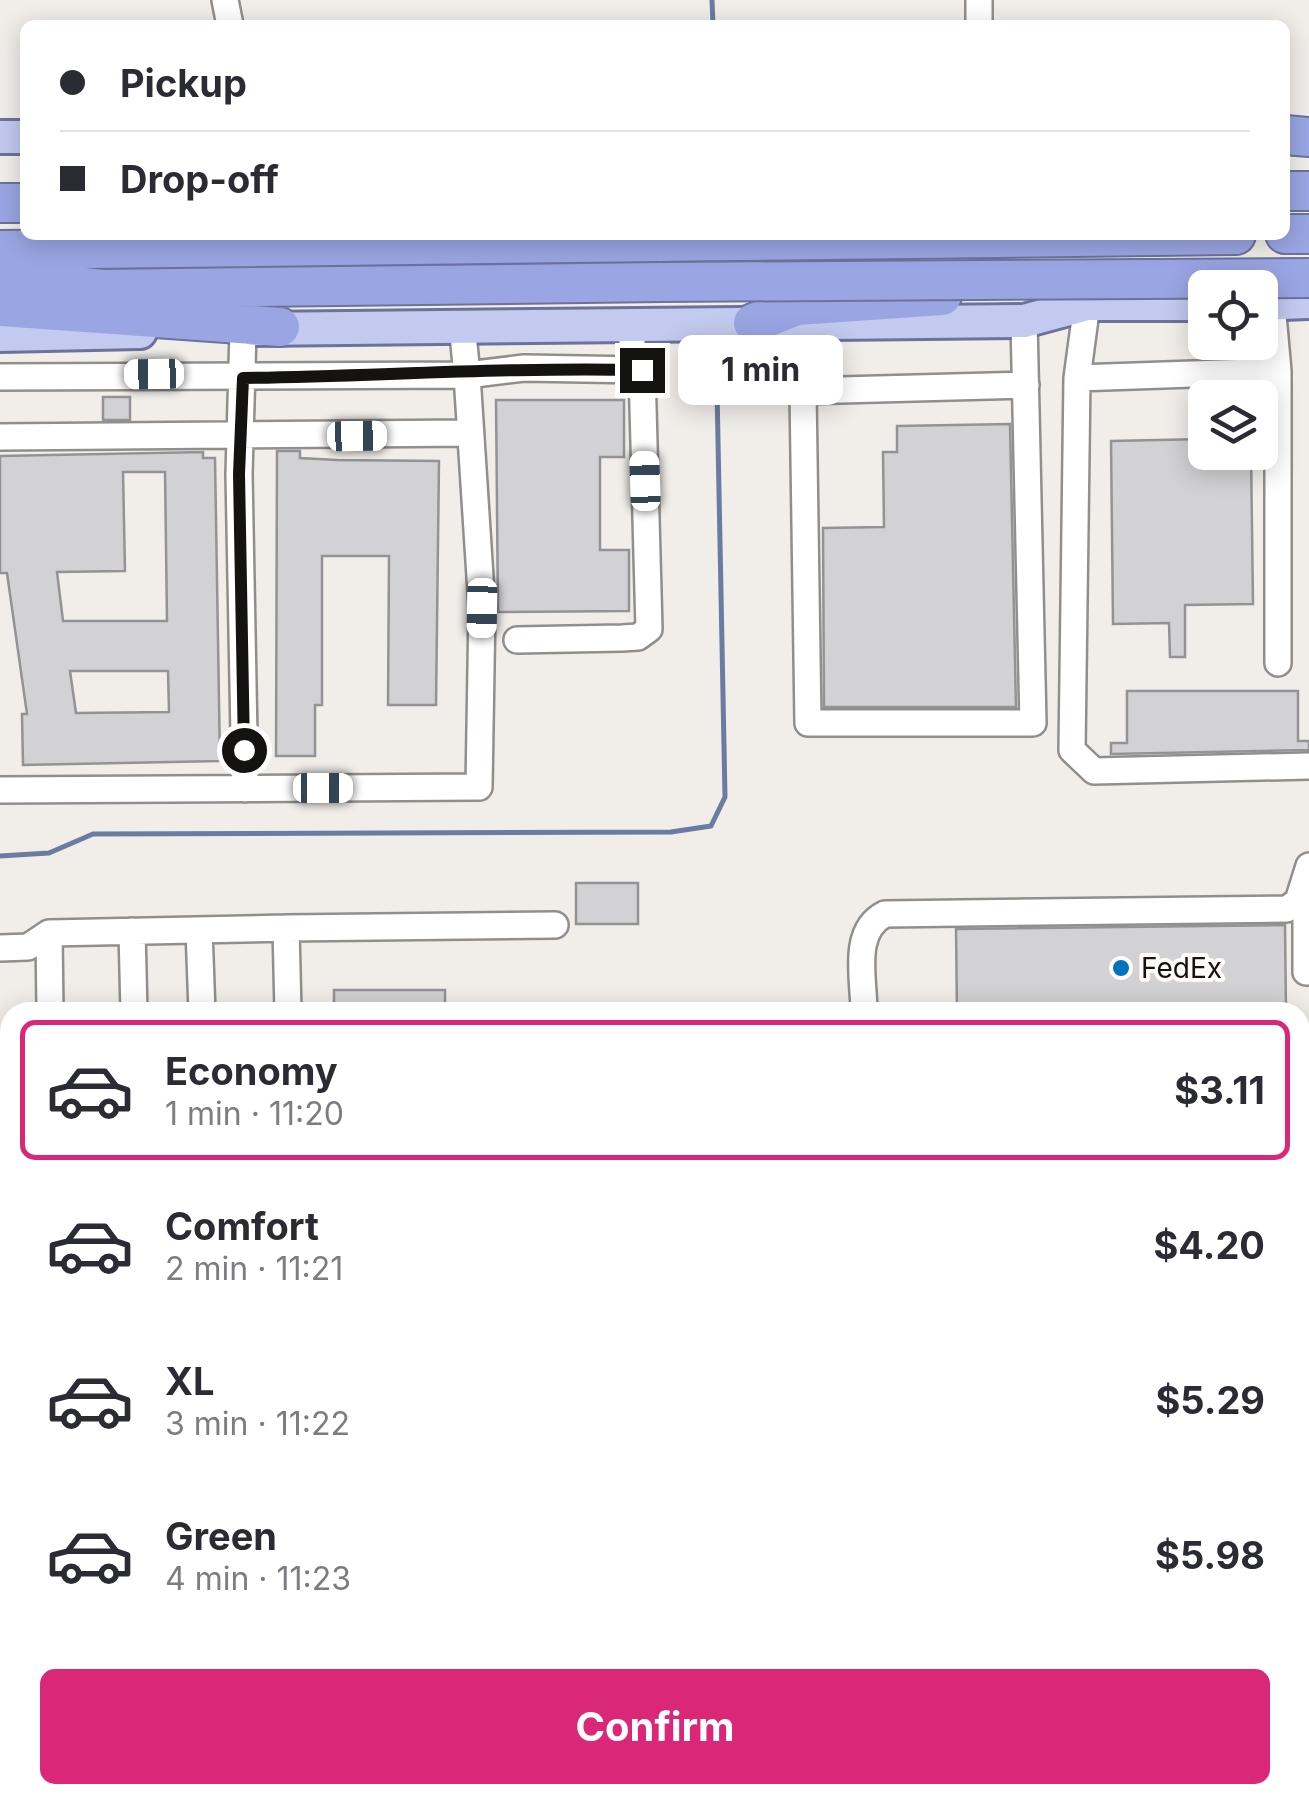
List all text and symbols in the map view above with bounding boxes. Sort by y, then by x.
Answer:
text: Pickup [120,60,247,106]
text: Drop-off [120,156,279,202]
map controls [1188,270,1278,470]
button: locate [1188,270,1278,360]
callout: 1 min [677,335,842,405]
route end [620,348,665,393]
text: 1 min [721,350,800,389]
car [124,358,184,390]
button: layers [1188,380,1278,470]
car [327,420,387,452]
car [629,450,661,512]
car [466,578,498,638]
route start [222,728,267,773]
car [293,773,353,803]
place label: FedEx [1141,951,1222,985]
marker: FedEx [1110,957,1132,979]
icon: car [45,1045,135,1135]
text: Economy [165,1048,338,1094]
text: $3.11 [1174,1067,1265,1113]
text: 1 min · 11:20 [165,1094,344,1133]
icon: car [45,1200,135,1290]
text: Comfort [165,1203,319,1249]
text: $4.20 [1153,1222,1265,1268]
text: 2 min · 11:21 [165,1249,343,1288]
icon: car [45,1355,135,1445]
text: XL [165,1358,215,1404]
text: $5.29 [1155,1377,1265,1423]
text: 3 min · 11:22 [165,1404,350,1443]
icon: car [45,1510,135,1600]
text: Green [165,1513,277,1559]
text: $5.98 [1155,1532,1265,1578]
text: 4 min · 11:23 [165,1559,351,1598]
button: Confirm [40,1669,1270,1784]

